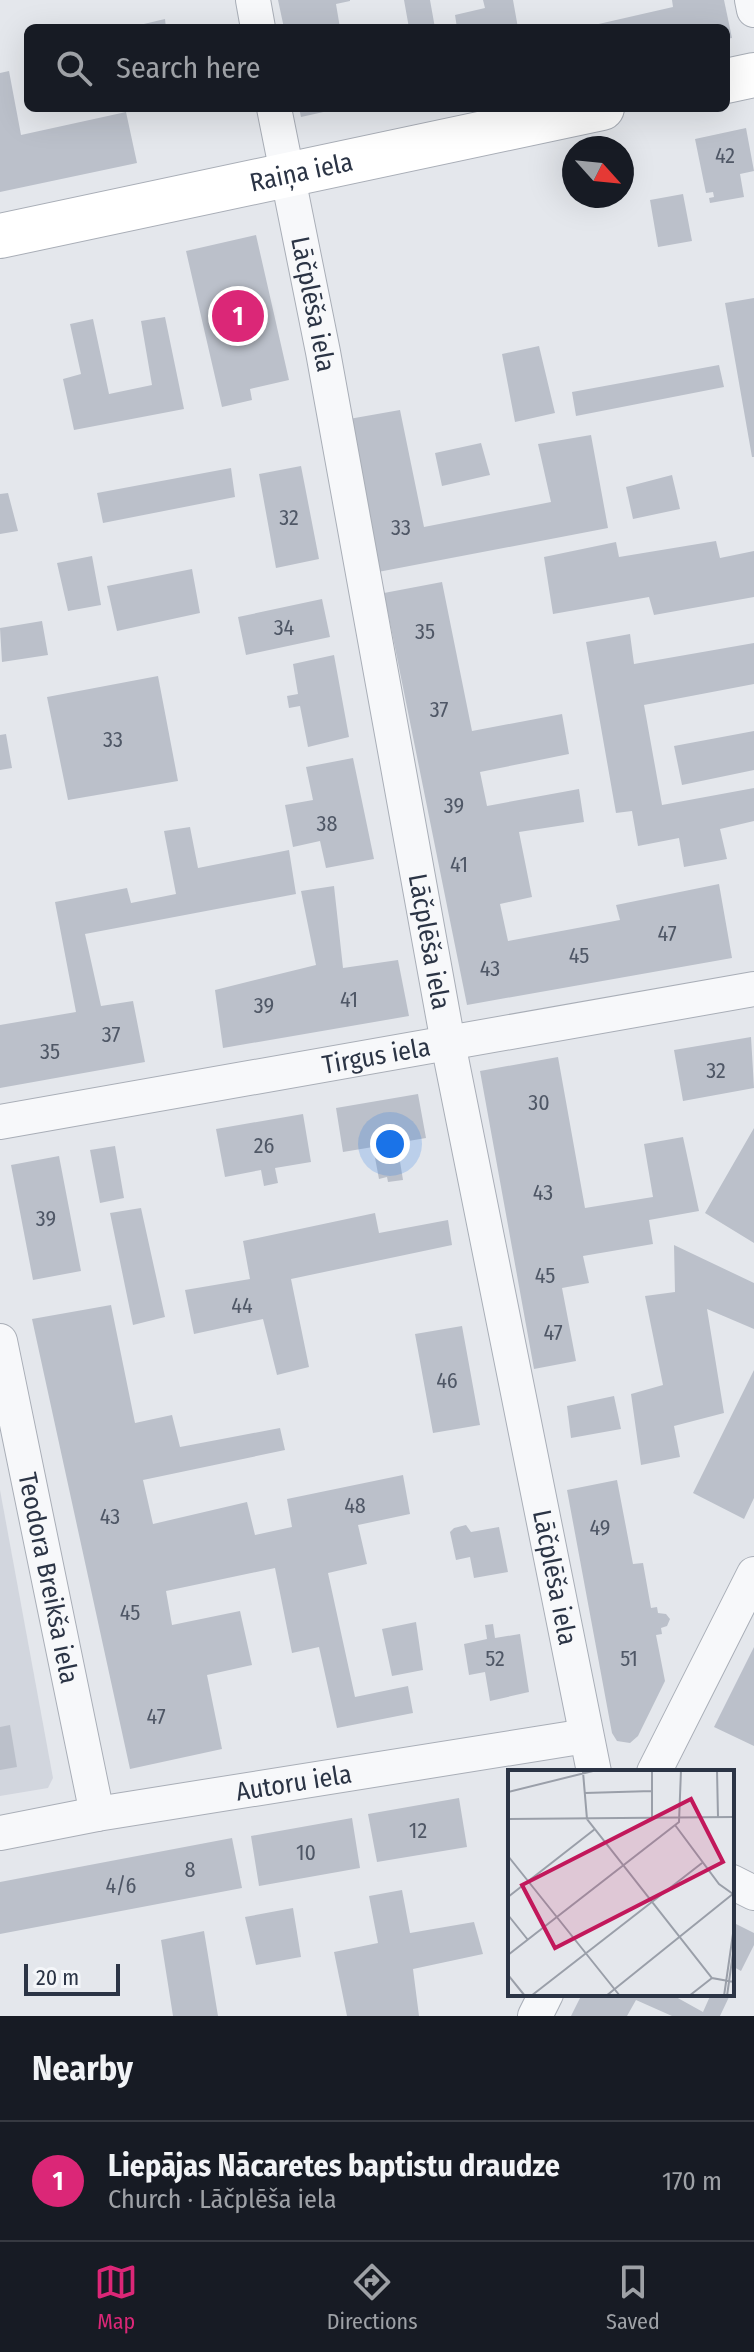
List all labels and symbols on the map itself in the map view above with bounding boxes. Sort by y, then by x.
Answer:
north arrow [562,136,634,208]
house number: 42 [715,142,735,169]
street label: Raiņa iela [247,146,356,198]
street label: Lāčplēša iela [285,234,342,374]
pin: 1 [212,286,264,346]
house number: 32 [279,504,299,531]
house number: 33 [391,514,411,541]
house number: 34 [274,614,295,641]
house number: 35 [415,618,435,645]
house number: 37 [430,696,448,723]
house number: 33 [103,726,123,753]
house number: 39 [444,792,464,819]
house number: 38 [317,810,337,837]
house number: 41 [450,851,468,878]
street label: Lāčplēša iela [402,871,457,1012]
house number: 47 [657,920,677,947]
house number: 45 [569,942,589,969]
house number: 43 [480,955,500,982]
house number: 41 [340,986,358,1013]
house number: 39 [254,992,274,1019]
house number: 37 [102,1021,120,1048]
street label: Tirgus iela [320,1031,433,1080]
house number: 35 [40,1038,60,1065]
house number: 32 [706,1057,726,1084]
house number: 30 [528,1089,550,1116]
your location [370,1124,410,1164]
house number: 26 [254,1132,274,1159]
house number: 43 [533,1179,553,1206]
house number: 39 [36,1205,56,1232]
house number: 45 [535,1262,555,1289]
house number: 44 [231,1292,253,1319]
house number: 47 [543,1319,563,1346]
house number: 46 [436,1367,458,1394]
street label: Teodora Breikša iela [12,1470,85,1686]
house number: 48 [344,1492,366,1519]
house number: 43 [100,1503,120,1530]
street label: Lāčplēša iela [526,1507,584,1648]
house number: 49 [590,1514,610,1541]
house number: 45 [120,1599,140,1626]
house number: 52 [485,1645,505,1672]
house number: 51 [620,1645,638,1672]
house number: 47 [146,1703,166,1730]
street label: Autoru iela [234,1758,354,1807]
inset map [508,1770,734,1996]
house number: 12 [409,1817,427,1844]
house number: 10 [296,1839,316,1866]
house number: 8 [184,1856,196,1883]
house number: 4/6 [106,1872,136,1899]
scale bar [24,1960,120,1996]

